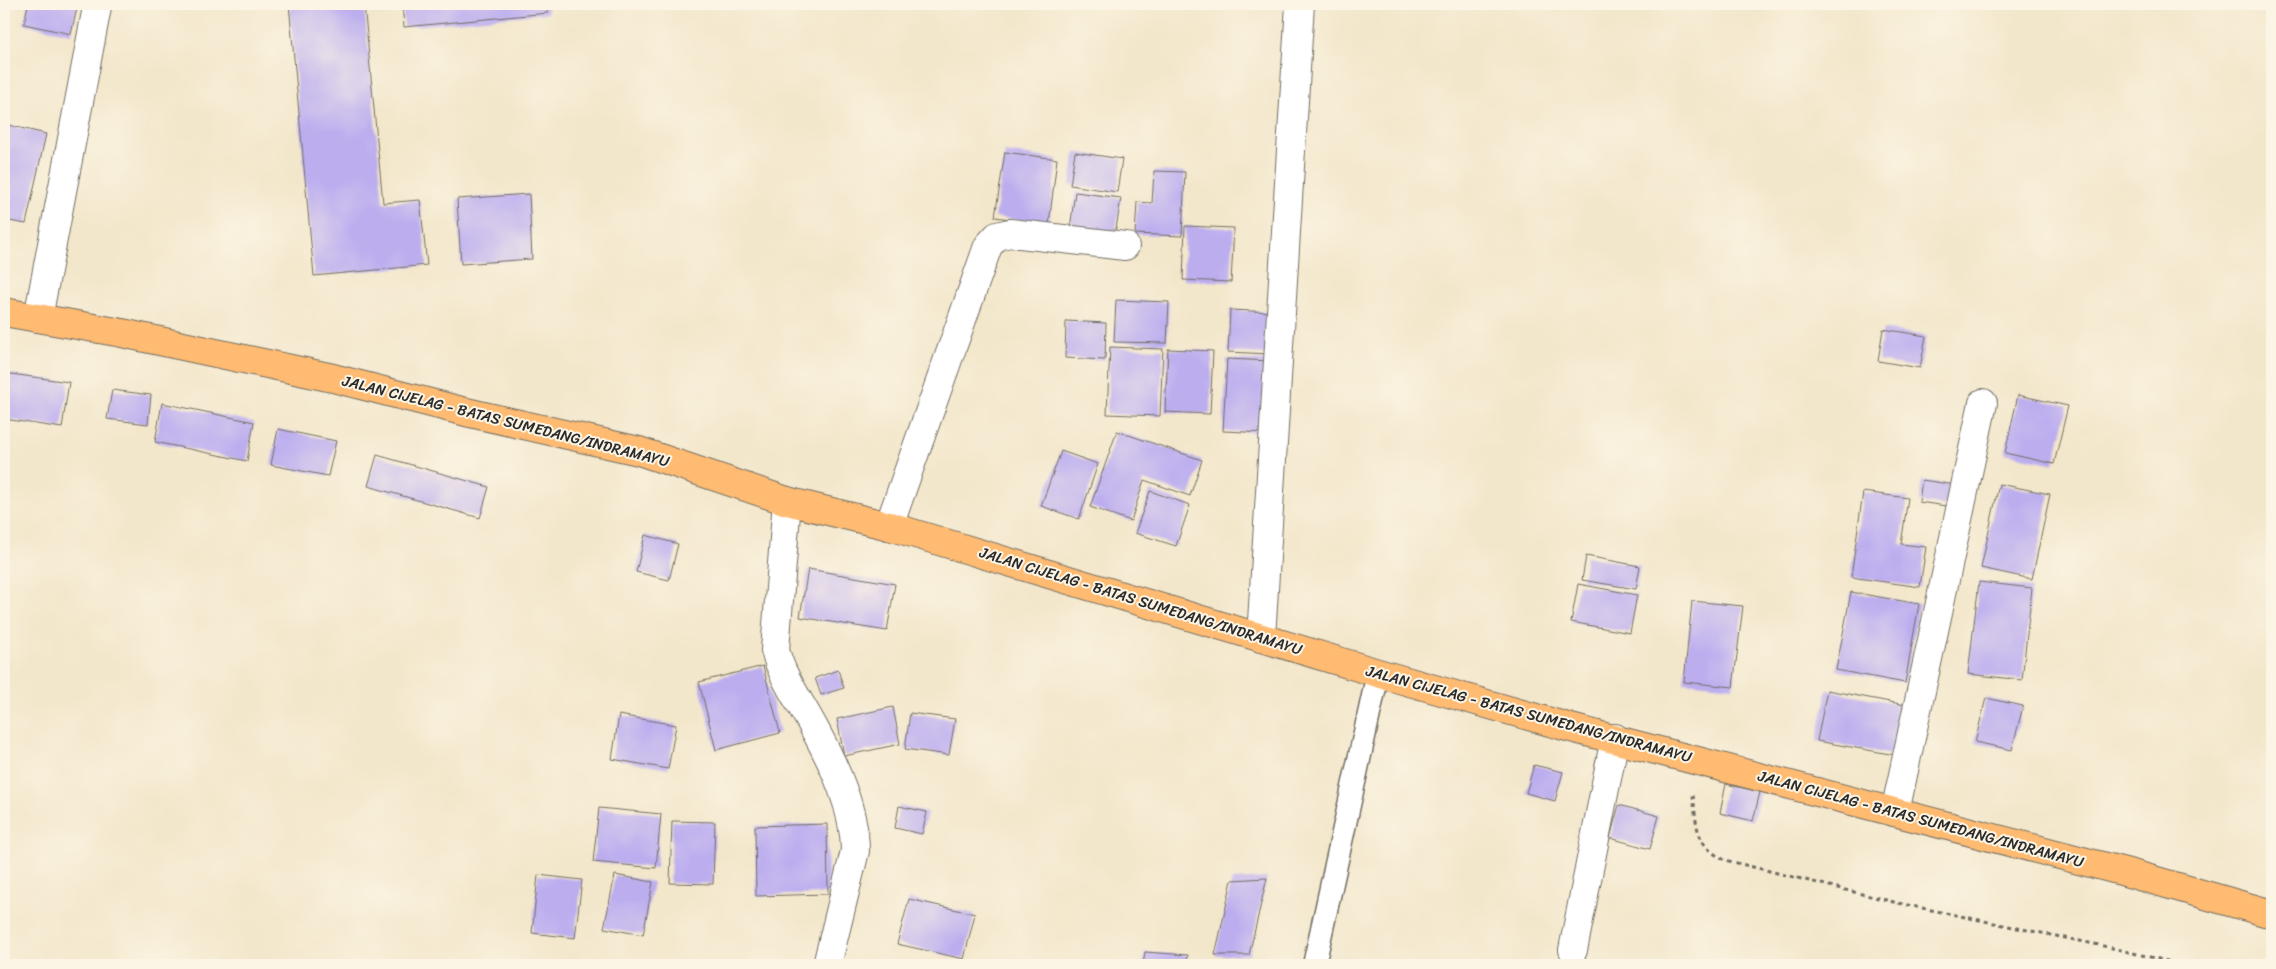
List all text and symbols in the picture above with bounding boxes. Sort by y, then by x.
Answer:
street label: JALAN CIJELAG - BATAS SUMEDANG/INDRAMAYU [339,367,673,475]
street label: JALAN CIJELAG - BATAS SUMEDANG/INDRAMAYU [975,539,1307,663]
street label: JALAN CIJELAG - BATAS SUMEDANG/INDRAMAYU [1362,658,1696,770]
street label: JALAN CIJELAG - BATAS SUMEDANG/INDRAMAYU [1754,763,2088,875]

